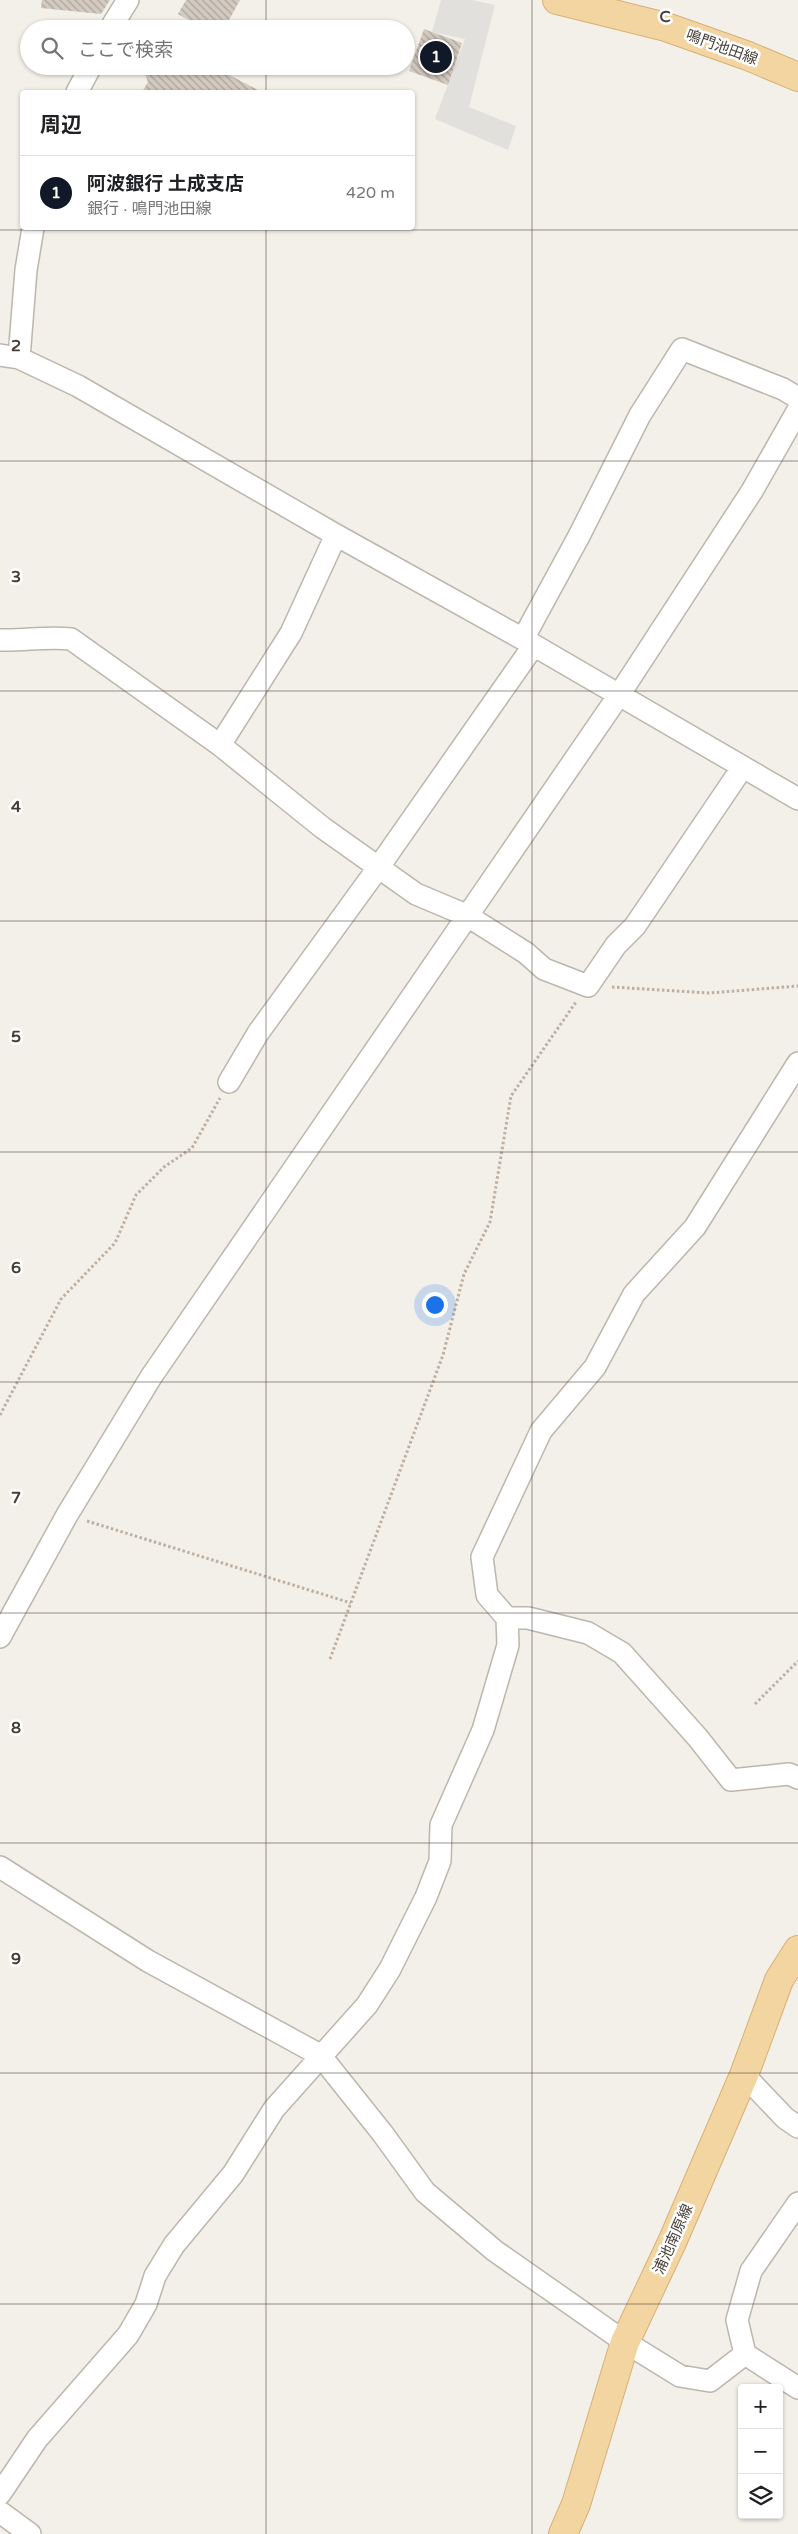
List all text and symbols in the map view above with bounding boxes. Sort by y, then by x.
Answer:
text: C [659,7,671,27]
search box [20,20,415,75]
street label: 鳴門池田線 [684,26,760,68]
icon: search [38,34,66,62]
pin: 1 [420,38,452,76]
text: ここで検索 [78,39,173,61]
text: 周辺 [40,113,82,138]
text: 阿波銀行 土成支店 [87,173,244,195]
text: 1 [51,183,61,203]
text: 420 m [346,183,395,203]
text: 銀行 · 鳴門池田線 [87,199,211,219]
text: 2 [11,336,21,356]
text: 3 [11,567,21,587]
text: 4 [11,797,21,817]
text: 5 [11,1027,21,1047]
text: 6 [11,1258,21,1278]
your location [422,1292,448,1318]
text: 7 [11,1488,21,1508]
text: 8 [11,1718,21,1738]
text: 9 [11,1949,21,1969]
street label: 浦池南原線 [650,2201,696,2277]
map controls [738,2384,783,2519]
button: + [738,2384,783,2429]
button: − [738,2429,783,2474]
button: layers [738,2474,783,2519]

